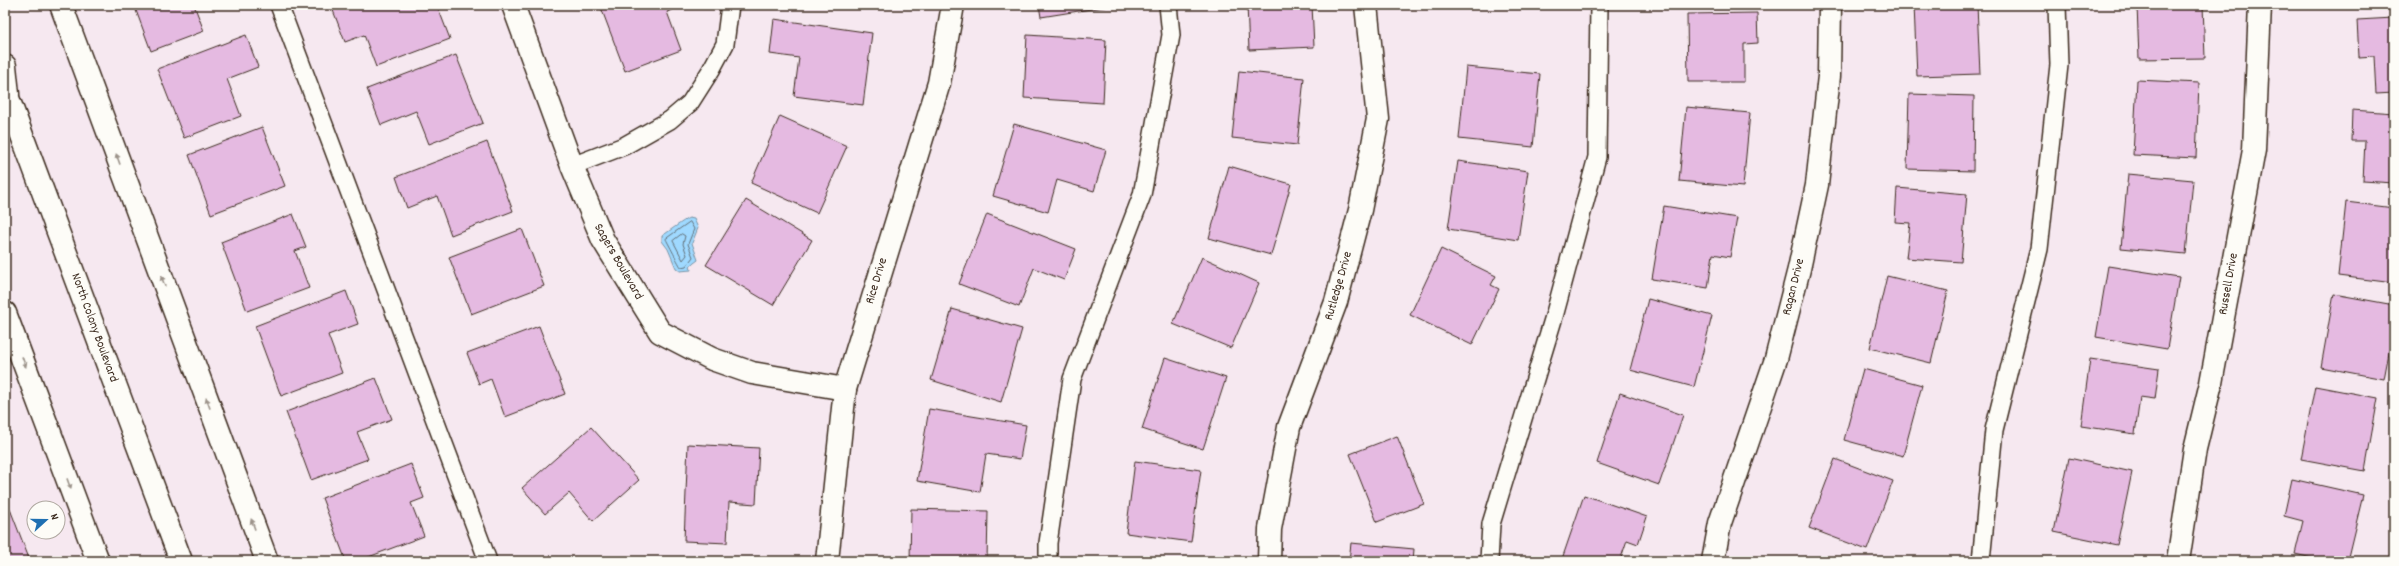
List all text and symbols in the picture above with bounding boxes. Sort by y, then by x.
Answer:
one-way arrow [114,152,120,164]
street label: Sagers Boulevard [588,220,648,304]
street label: Rutledge Drive [1320,249,1358,323]
street label: Russell Drive [2214,251,2244,317]
street label: Rice Drive [861,255,893,307]
street label: Ragan Drive [1778,256,1810,318]
street label: North Colony Boulevard [65,271,123,385]
one-way arrow [159,274,165,286]
one-way arrow [21,357,27,369]
one-way arrow [205,396,211,408]
one-way arrow [66,479,72,491]
north arrow [26,500,66,540]
text: N [45,512,62,523]
one-way arrow [250,518,256,530]

